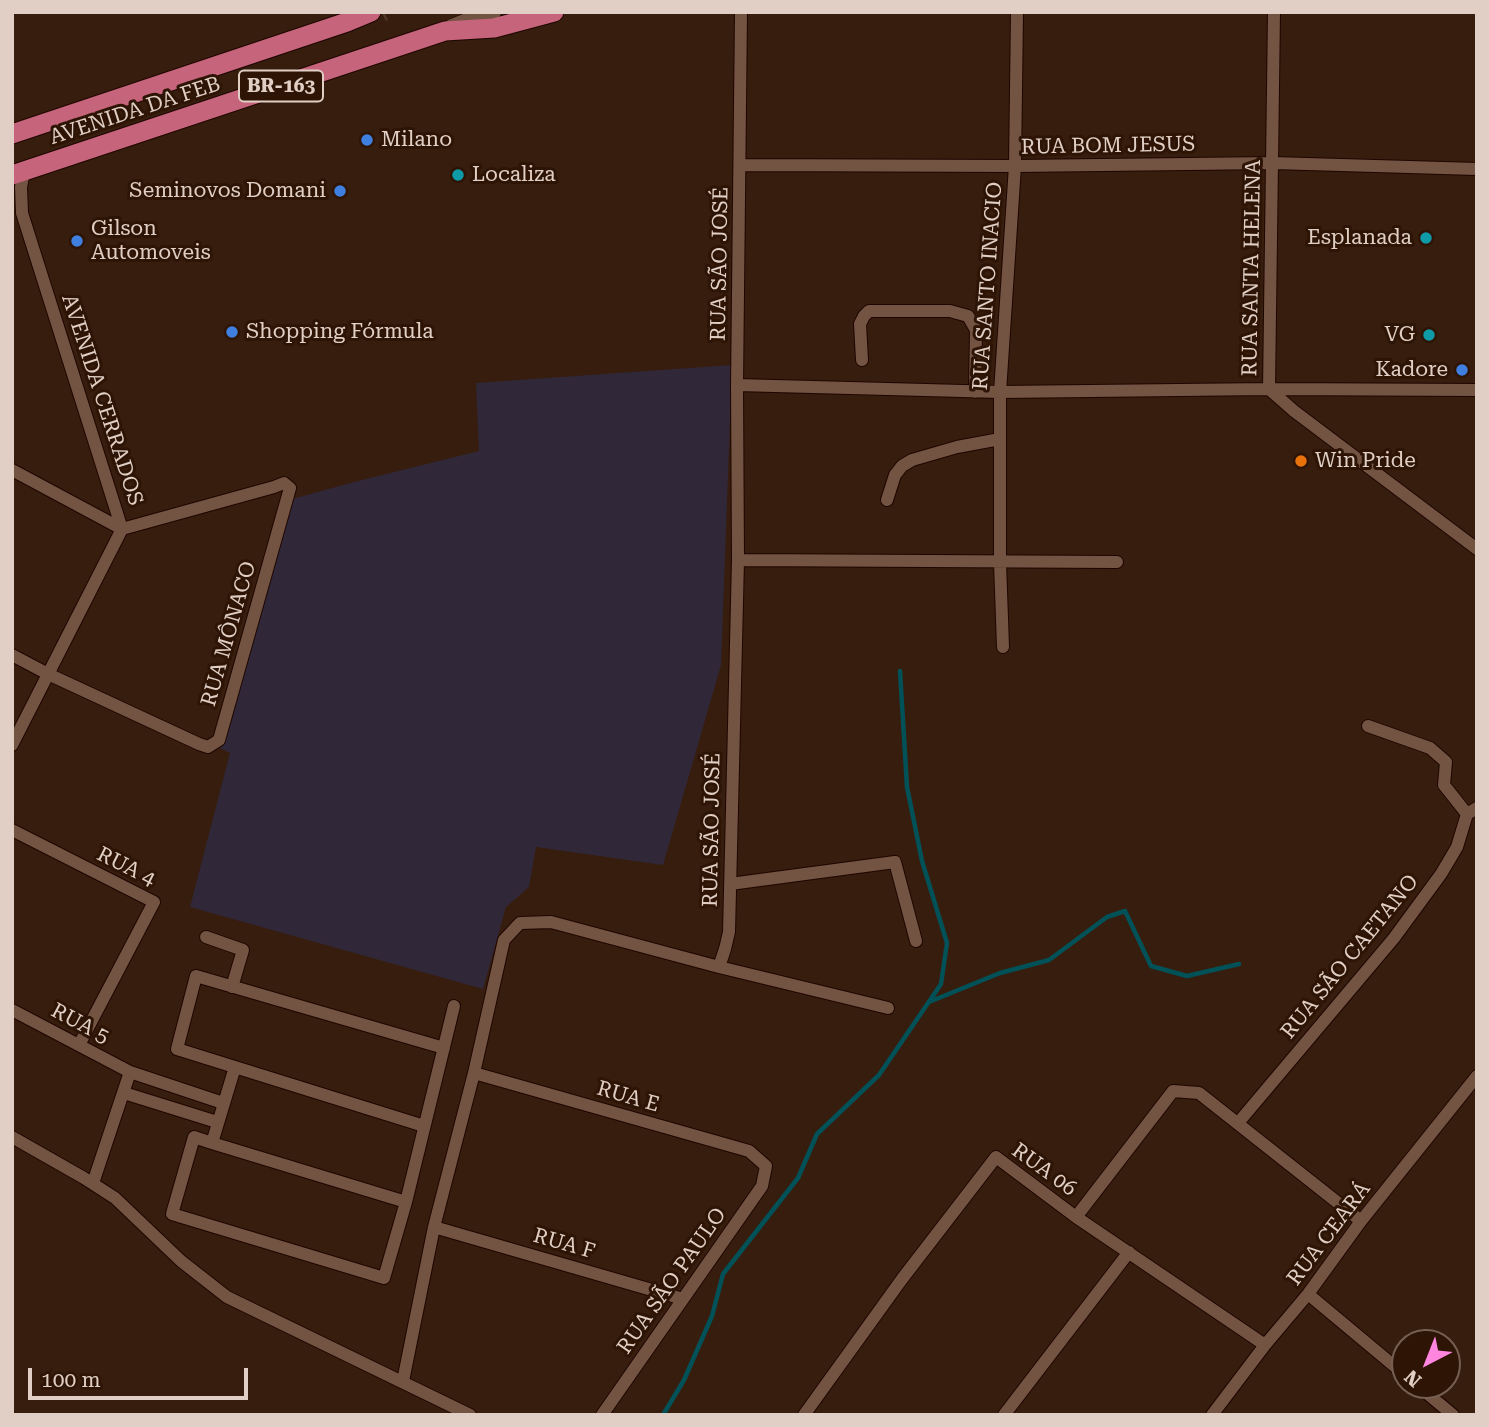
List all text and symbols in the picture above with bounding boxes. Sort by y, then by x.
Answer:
road number: BR-163 [239,71,323,102]
street label: AVENIDA DA FEB [46,72,224,150]
place label: Milano [381,127,452,153]
marker: Milano [359,132,375,148]
street label: RUA BOM JESUS [1021,132,1195,160]
street label: RUA SANTA HELENA [1238,159,1266,377]
place label: Localiza [472,162,556,188]
marker: Localiza [450,167,466,183]
place label: Seminovos Domani [129,178,326,204]
street label: RUA SANTO INACIO [968,181,1008,391]
marker: Seminovos Domani [332,183,348,199]
street label: RUA SÃO JOSÉ [706,187,734,341]
place label: Gilson Automoveis [91,216,211,266]
place label: Esplanada [1307,225,1412,251]
marker: Esplanada [1418,230,1434,246]
marker: Gilson Automoveis [69,233,85,249]
street label: AVENIDA CERRADOS [56,291,148,509]
place label: Shopping Fórmula [246,319,434,345]
place label: VG [1385,322,1415,348]
marker: Shopping Fórmula [224,324,240,340]
marker: VG [1421,327,1437,343]
place label: Kadore [1376,357,1448,383]
marker: Kadore [1454,362,1470,378]
place label: Win Pride [1315,448,1416,474]
marker: Win Pride [1293,453,1309,469]
street label: RUA MÔNACO [196,559,262,709]
street label: RUA SÃO JOSÉ [698,753,726,907]
street label: RUA 4 [93,842,159,892]
street label: RUA SÃO CAETANO [1276,870,1424,1044]
street label: RUA 5 [47,998,113,1050]
street label: RUA E [594,1076,662,1118]
street label: RUA 06 [1007,1138,1081,1202]
street label: RUA CEARÁ [1282,1177,1376,1291]
street label: RUA SÃO PAULO [612,1203,732,1359]
street label: RUA F [530,1223,598,1265]
north arrow [1391,1329,1461,1399]
scale bar [32,1354,252,1398]
text: N [1400,1365,1426,1392]
text: 100 m [41,1368,101,1392]

